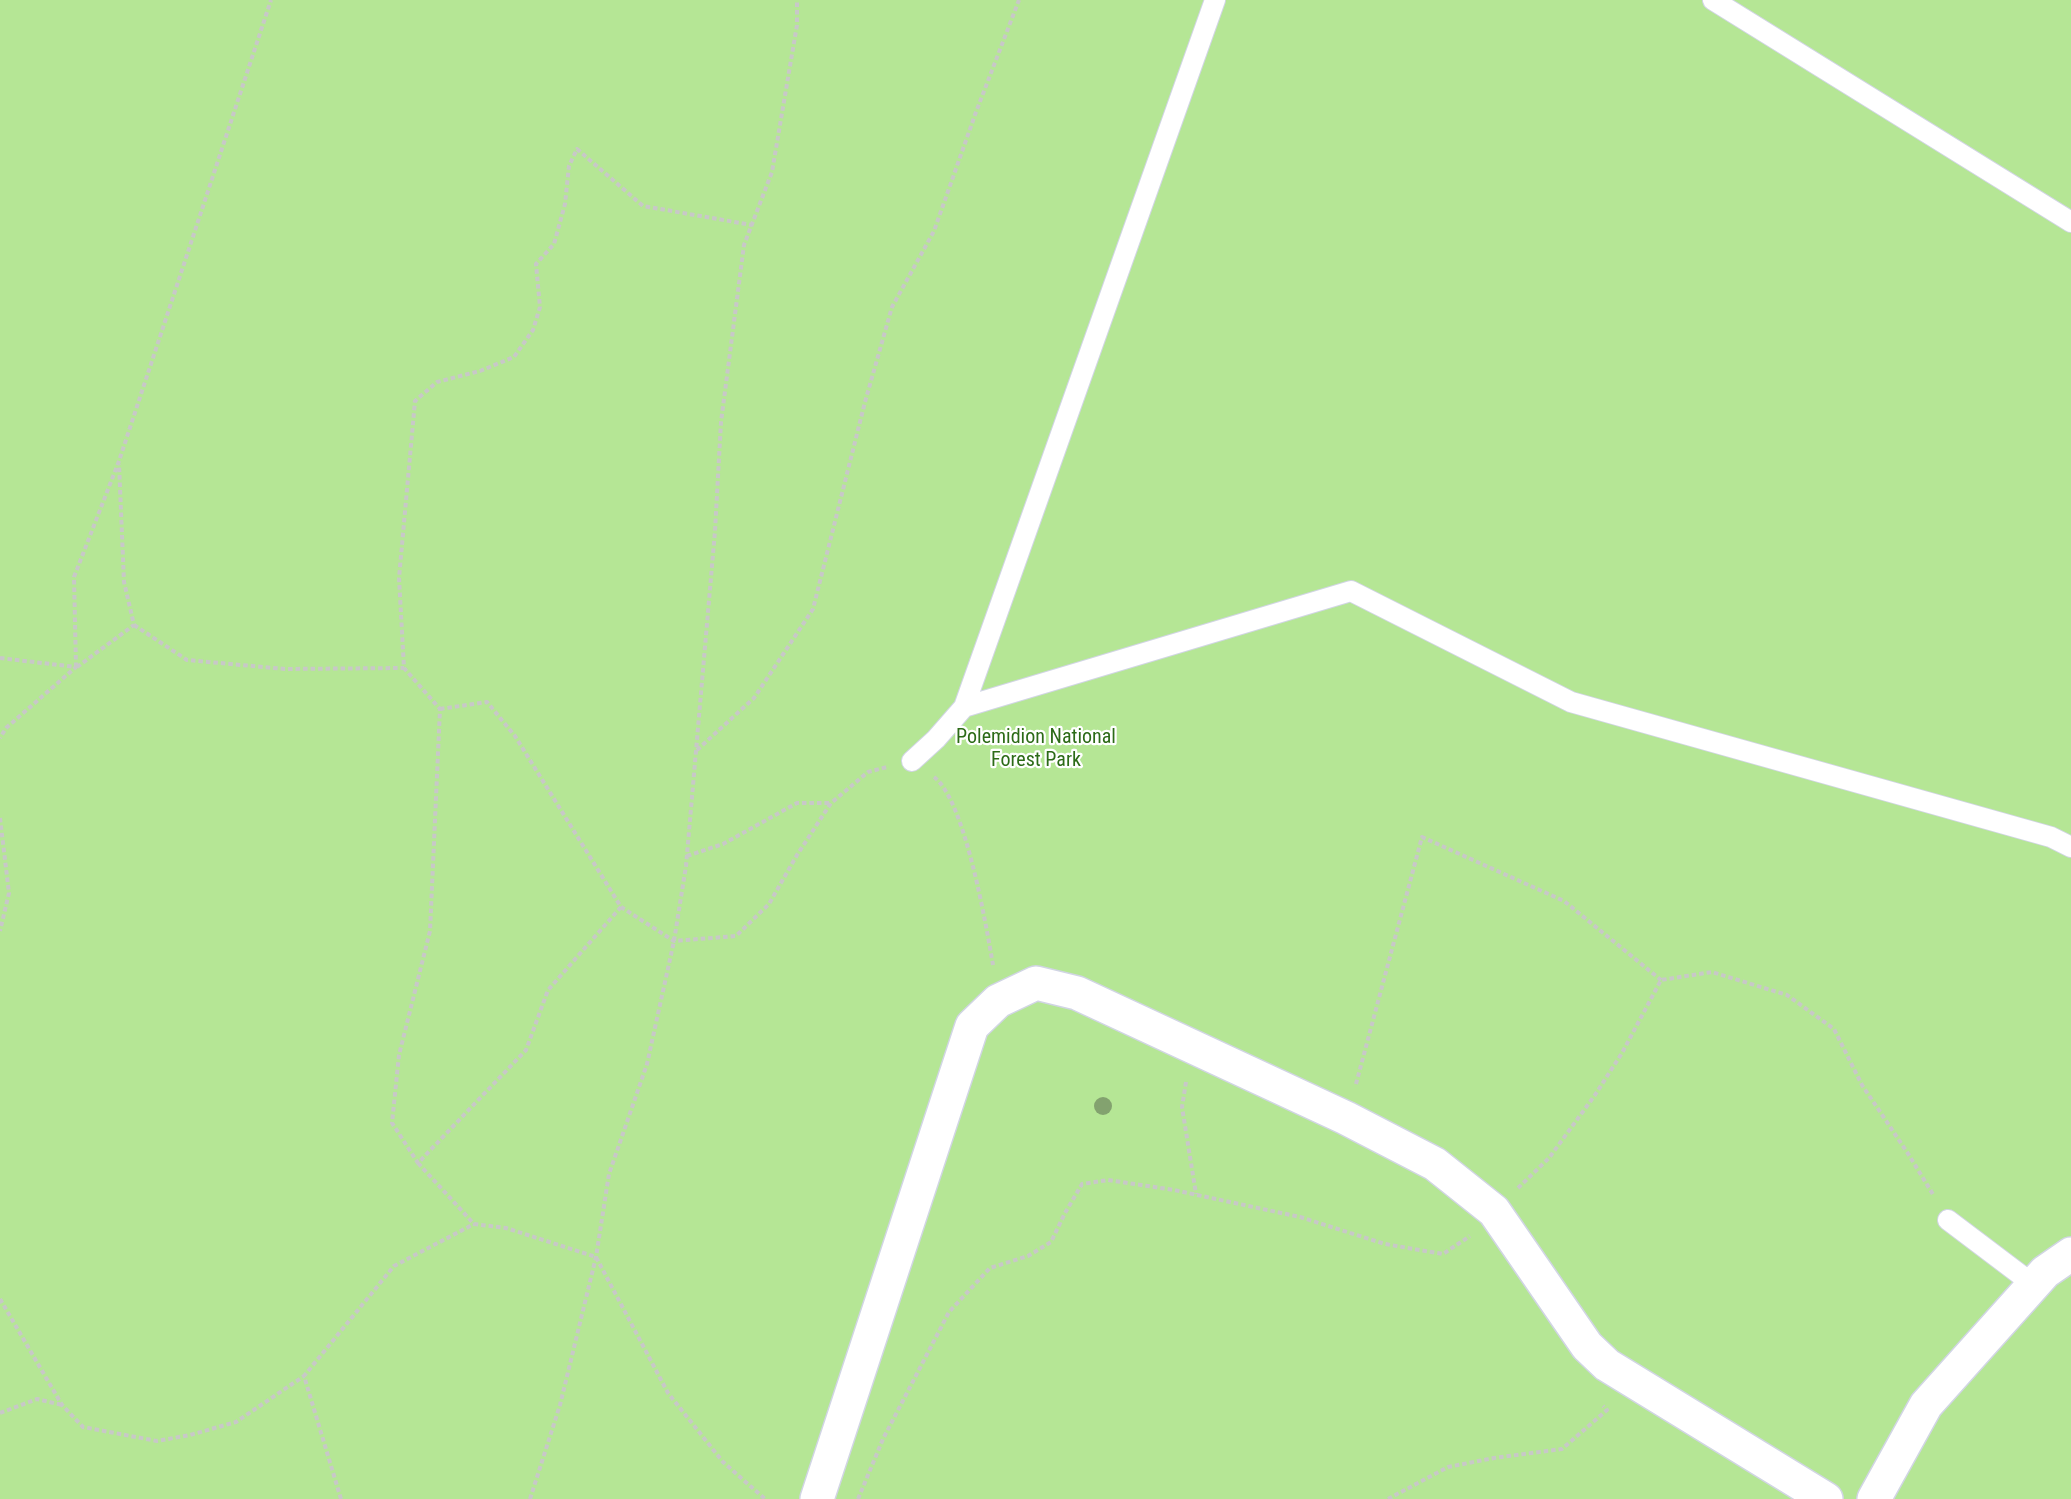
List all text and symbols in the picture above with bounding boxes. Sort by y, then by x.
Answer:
park label: Polemidion National Forest Park [956,726,1116,773]

